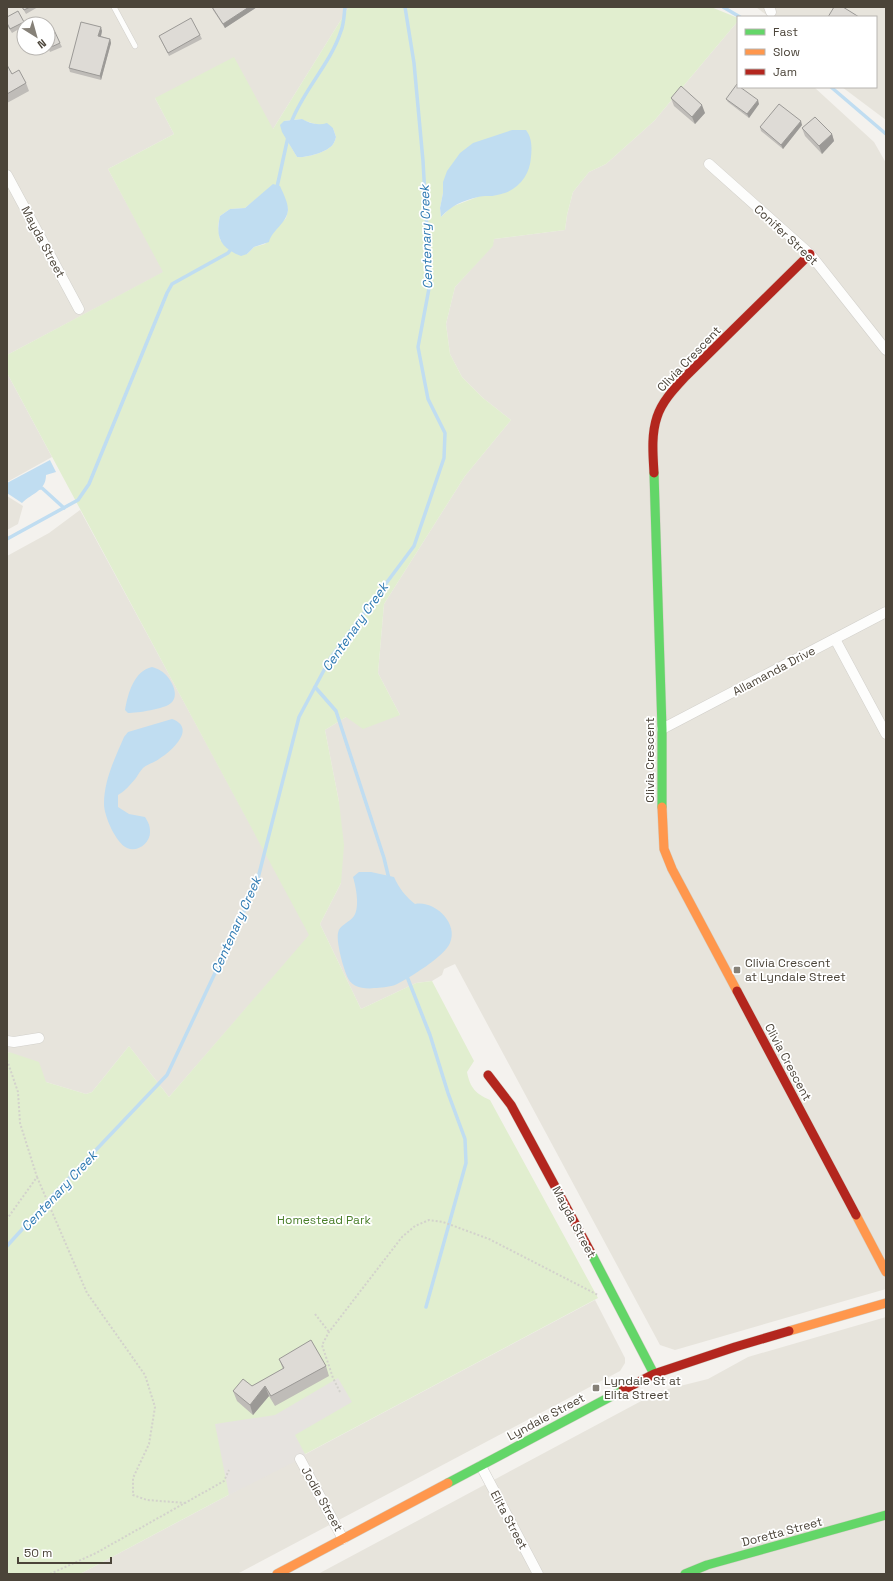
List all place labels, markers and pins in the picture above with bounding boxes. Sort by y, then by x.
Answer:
place label: Clivia Crescent at Lyndale Street [745,955,846,985]
marker: Clivia Crescent at Lyndale Street [732,965,742,975]
place label: Lyndale St at Elita Street [604,1373,681,1403]
marker: Lyndale St at Elita Street [591,1383,601,1393]

